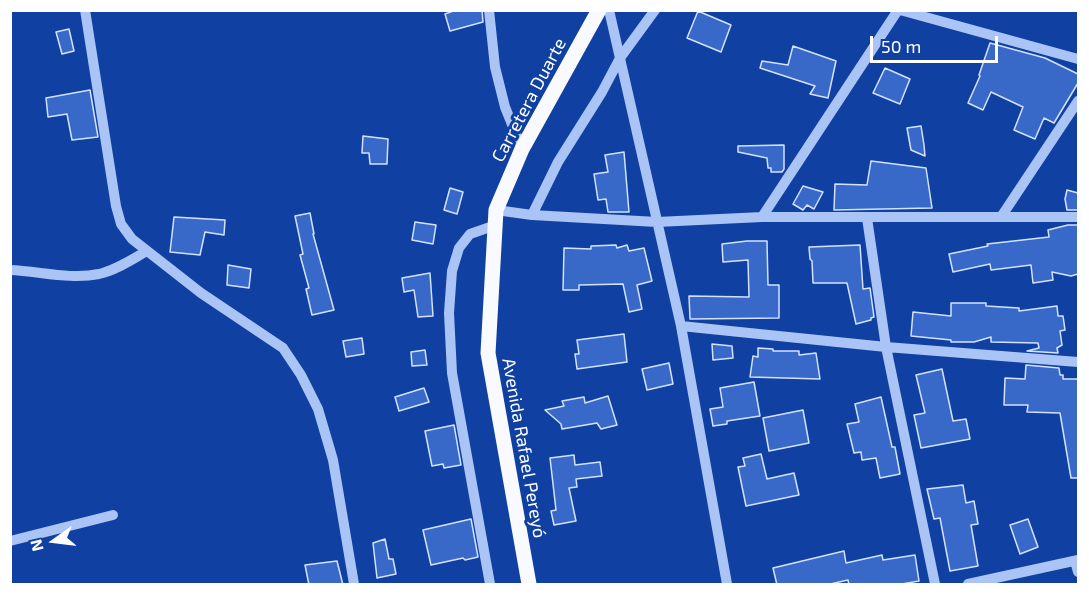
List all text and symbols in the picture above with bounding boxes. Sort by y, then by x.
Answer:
scale bar [873,24,1000,62]
street label: Carretera Duarte [487,34,571,166]
text: 50 m [881,35,921,57]
street label: Avenida Rafael Pereyó [498,356,550,540]
north arrow [24,511,84,571]
text: N [25,538,47,553]

